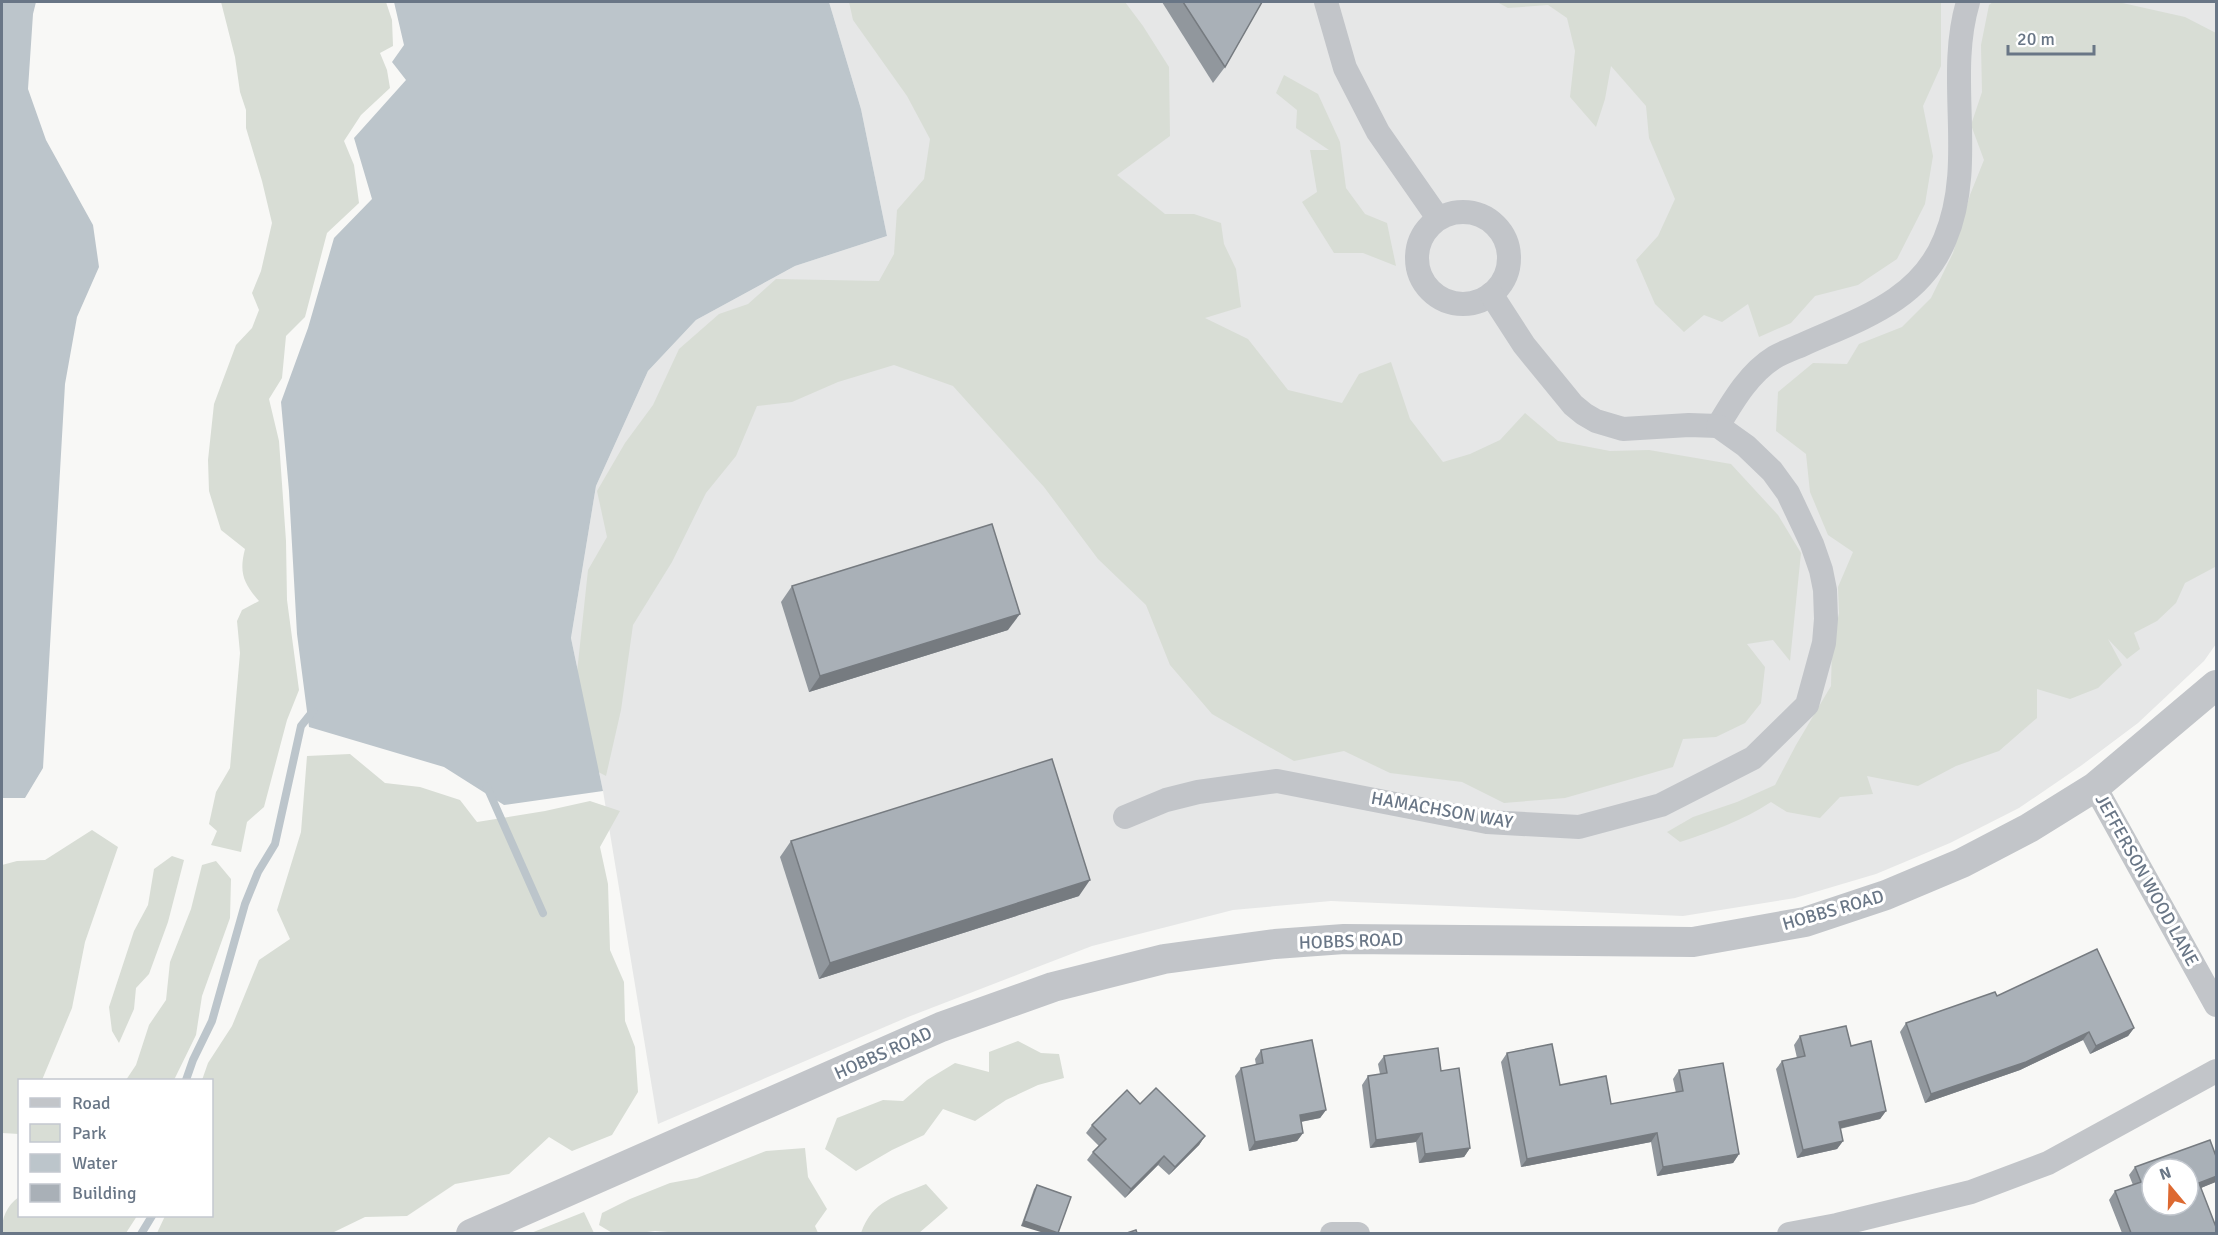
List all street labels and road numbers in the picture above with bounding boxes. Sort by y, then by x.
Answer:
street label: HAMACHSON WAY [1369,787,1515,833]
street label: JEFFERSON WOOD LANE [2091,790,2203,970]
street label: HOBBS ROAD [1780,885,1886,935]
street label: HOBBS ROAD [1298,928,1404,954]
street label: HOBBS ROAD [831,1022,935,1084]

